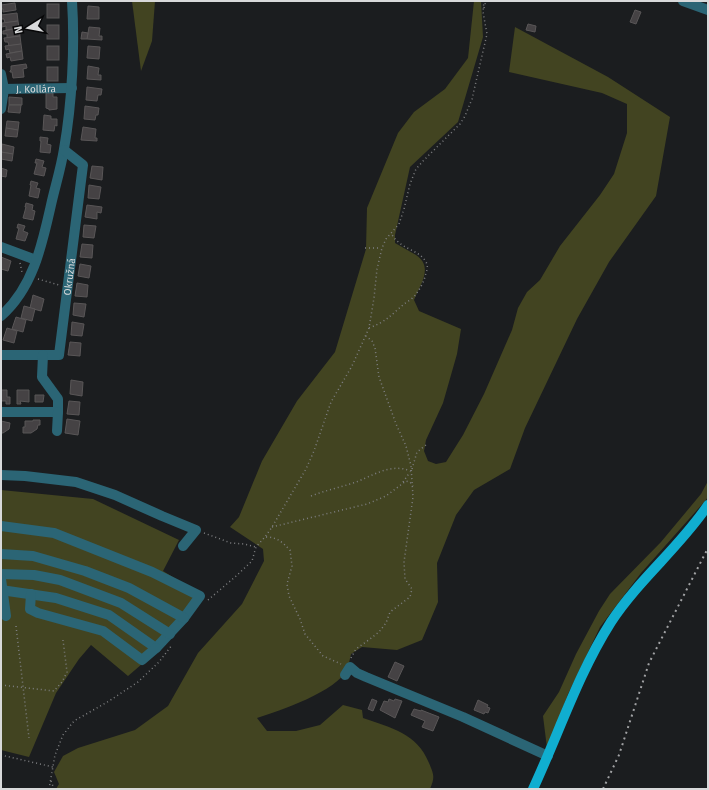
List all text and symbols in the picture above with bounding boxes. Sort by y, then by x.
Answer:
north arrow [8,8,48,48]
text: N [12,25,26,35]
street label: J. Kollára [16,83,56,96]
street label: Okružná [62,257,78,296]

